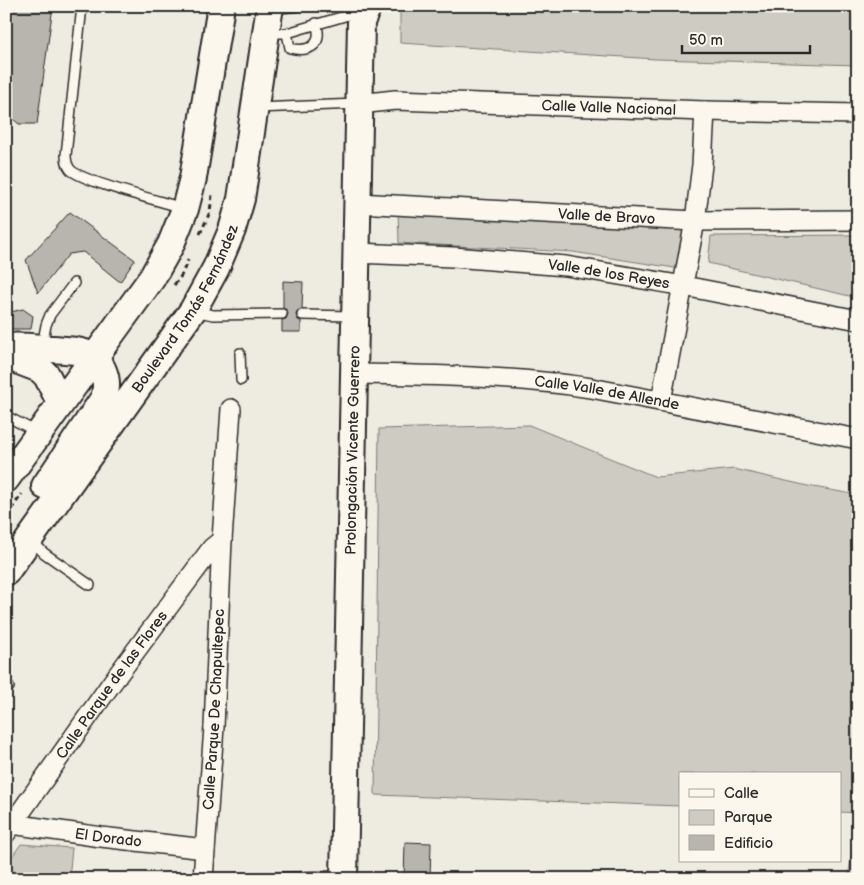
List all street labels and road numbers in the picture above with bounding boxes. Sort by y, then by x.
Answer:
street label: Calle Valle Nacional [541,96,676,120]
street label: Valle de Bravo [558,205,656,229]
street label: Boulevard Tomás Fernández [128,222,243,397]
street label: Valle de los Reyes [547,256,671,293]
street label: Prolongación Vicente Guerrero [341,345,365,555]
street label: Calle Valle de Allende [533,372,681,415]
street label: Calle Parque de las Flores [52,607,172,763]
street label: Calle Parque De Chapultepec [199,608,229,811]
street label: El Dorado [74,824,143,852]

